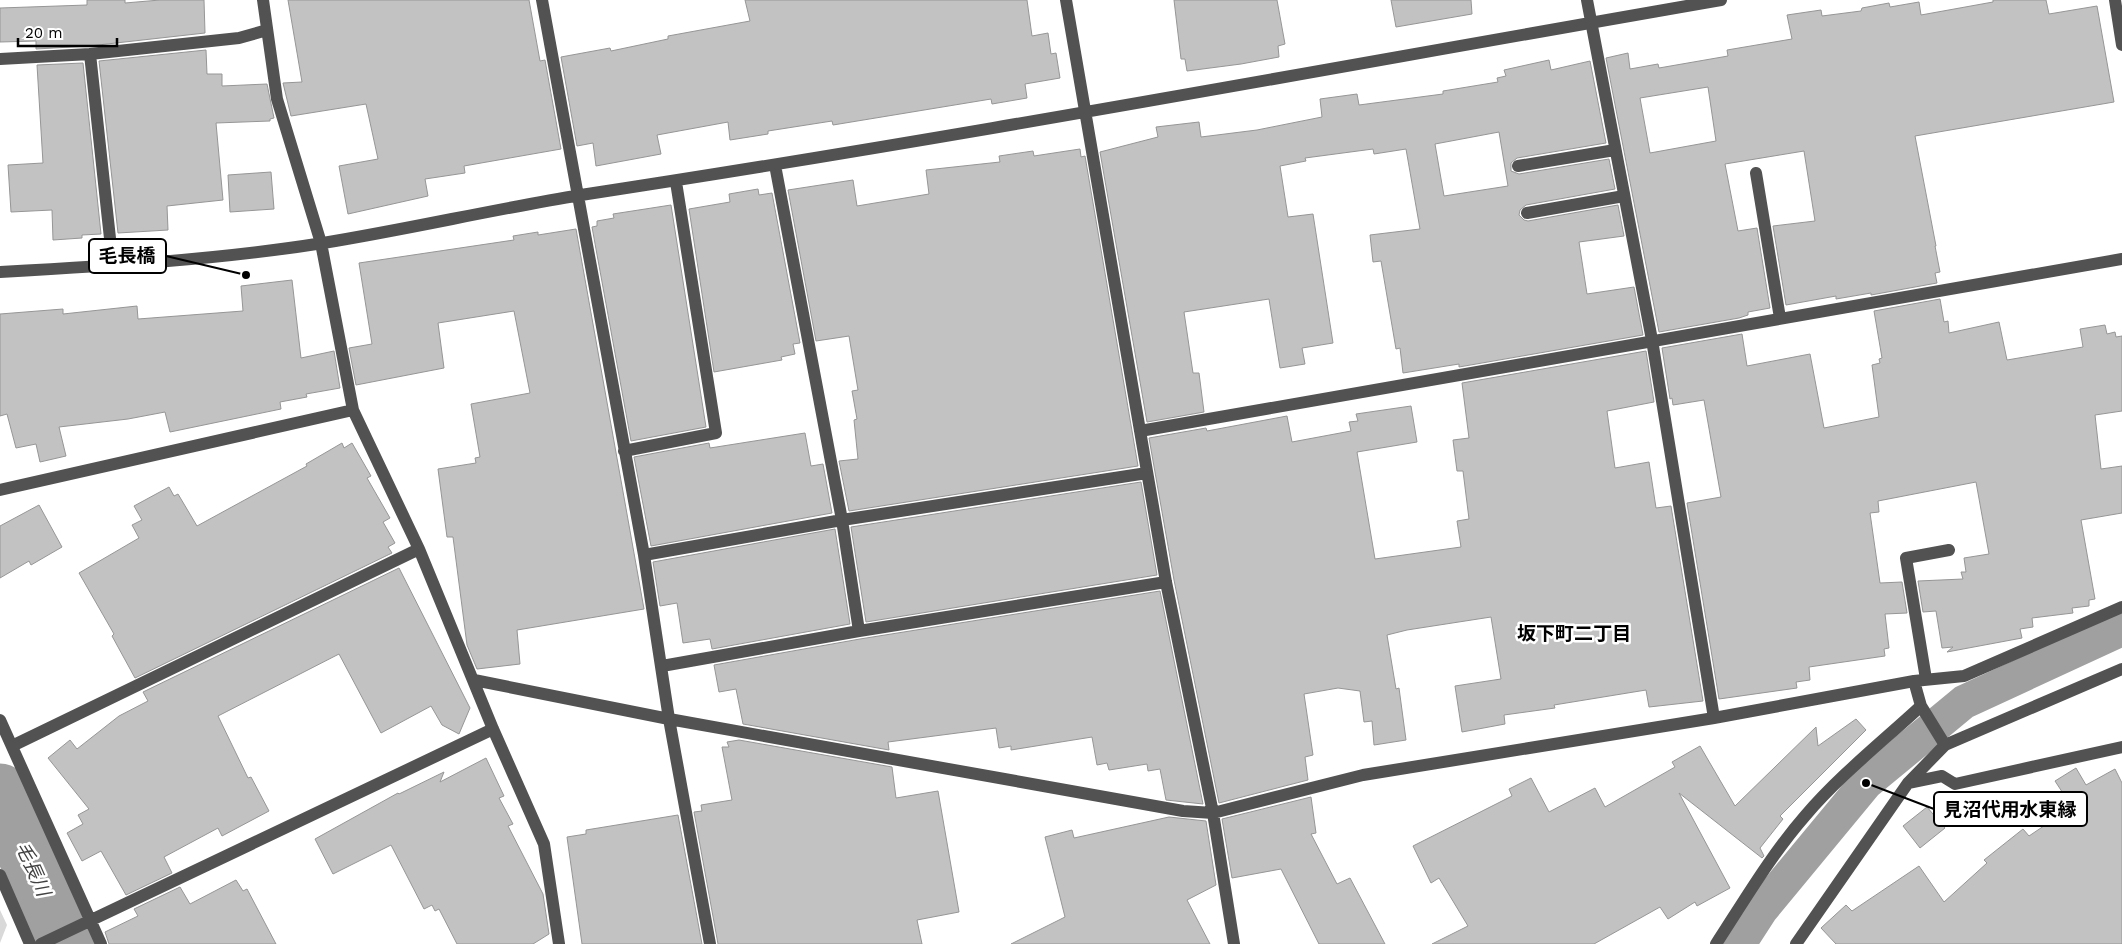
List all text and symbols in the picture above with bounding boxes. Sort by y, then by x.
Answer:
scale bar [18,15,116,47]
text: 20 m [25,24,63,42]
callout: 毛長橋 [89,239,166,273]
text: 毛長橋 [98,244,156,267]
district label: 坂下町二丁目 [1517,622,1631,645]
callout: 見沼代用水東縁 [1934,792,2087,826]
text: 見沼代用水東縁 [1943,798,2077,821]
water label: 毛長川 [11,838,56,902]

